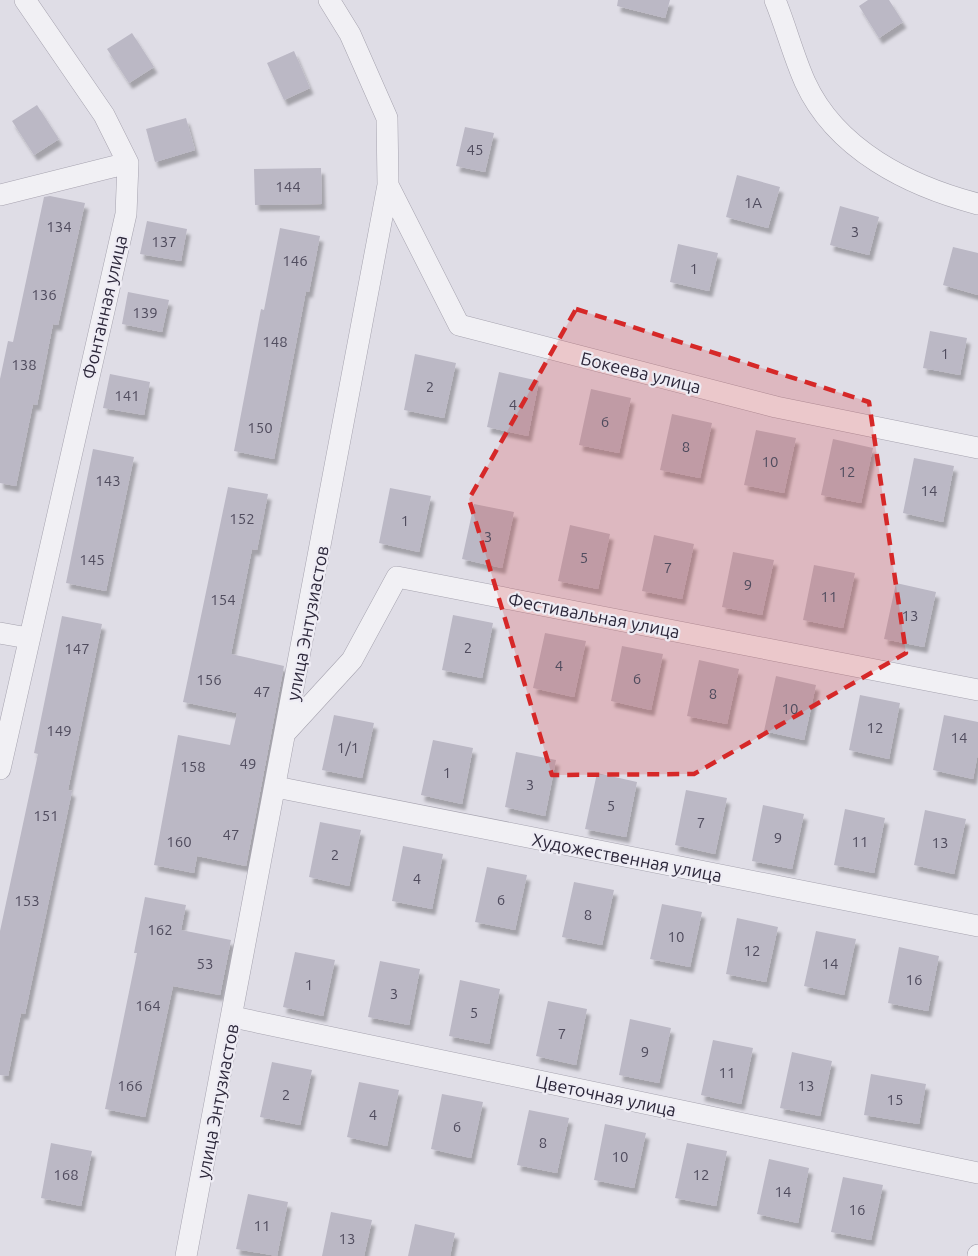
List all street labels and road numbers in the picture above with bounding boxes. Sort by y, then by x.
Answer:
street label: Фонтанная улица [78,233,130,381]
street label: Бокеева улица [579,347,703,397]
street label: улица Энтузиастов [282,544,332,702]
street label: Фестивальная улица [506,589,682,641]
street label: Художественная улица [530,829,724,885]
street label: улица Энтузиастов [192,1022,242,1180]
street label: Цветочная улица [534,1070,678,1120]

